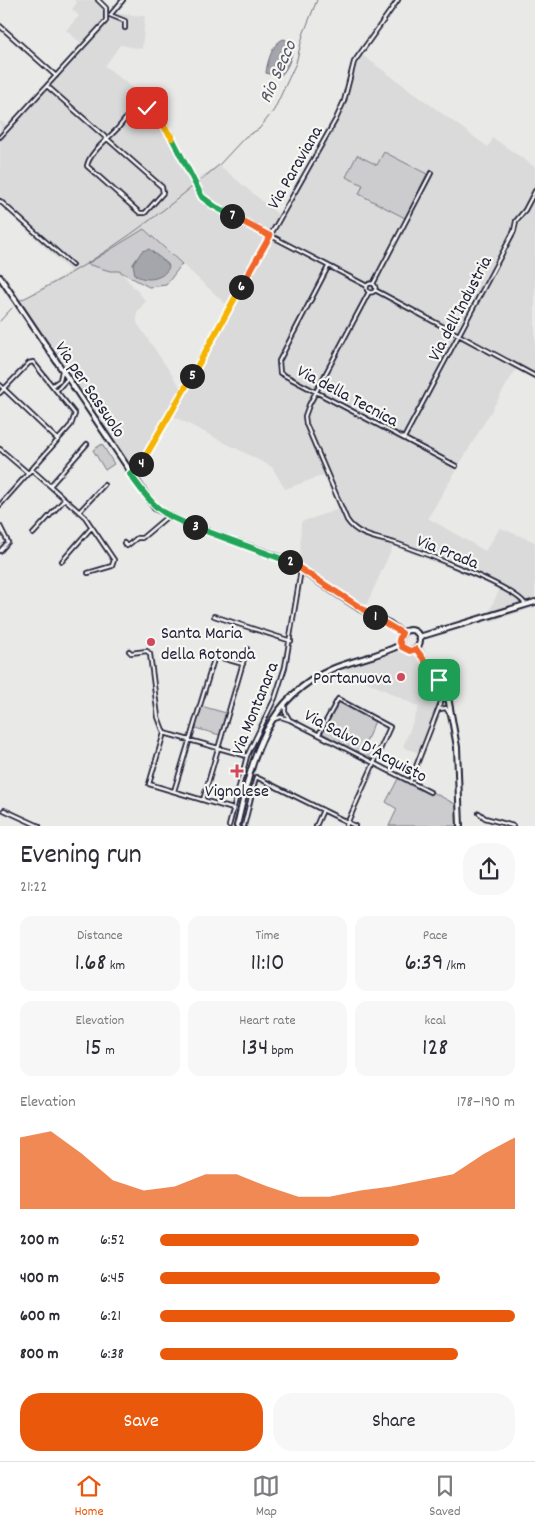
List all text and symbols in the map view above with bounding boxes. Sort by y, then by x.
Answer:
water label: Rio Secco [253,35,306,108]
pin [126,87,168,129]
icon: check [133,94,161,122]
street label: Via Paraviana [262,122,330,214]
pin: 7 [220,204,244,228]
text: 7 [230,206,235,226]
street label: Via dell’Industria [423,252,500,366]
pin: 6 [228,274,254,300]
text: 6 [238,277,245,297]
street label: Via per Sassuolo [47,337,130,443]
street label: Via della Tecnica [292,360,402,435]
pin: 5 [180,364,204,388]
text: 5 [189,366,196,386]
pin: 4 [128,452,154,476]
text: 4 [139,454,144,474]
pin: 3 [182,514,208,540]
text: 3 [192,517,199,537]
street label: Via Prada [412,530,482,577]
pin: 2 [278,550,302,574]
text: 2 [287,552,294,572]
pin: 1 [362,604,388,630]
text: 1 [374,607,377,627]
place label: Santa Maria della Rotonda [161,622,256,668]
marker: Santa Maria della Rotonda [145,636,157,648]
street label: Via Montanara [226,658,287,759]
pin [418,659,460,701]
icon: arrive [425,666,453,694]
place label: Portanuova [313,667,392,692]
marker: Portanuova [395,671,407,683]
street label: Via Salvo D'Acquisto [299,704,431,790]
marker: Vignolese [231,765,243,777]
place label: Vignolese [205,780,269,805]
text: Evening run [20,837,142,877]
button: share [463,843,515,895]
text: 21:22 [20,876,47,899]
text: Distance [77,926,123,946]
text: Time [256,926,279,946]
text: Pace [423,926,448,946]
text: 1.68 [75,946,106,982]
text: 11:10 [250,946,285,982]
text: 6:39 [404,946,443,982]
text: km [106,956,125,976]
text: /km [443,956,466,976]
text: Elevation [75,1011,124,1031]
text: Heart rate [239,1011,296,1031]
text: kcal [425,1011,446,1031]
text: 15 [85,1031,102,1067]
text: 134 [241,1031,268,1067]
text: 128 [422,1031,448,1067]
text: m [102,1041,115,1061]
text: bpm [268,1041,294,1061]
text: Elevation [20,1091,76,1114]
text: 178–190 m [457,1091,515,1114]
text: 200 m [20,1229,59,1252]
text: 6:52 [100,1229,125,1252]
text: 400 m [20,1267,59,1290]
text: 6:45 [100,1267,125,1290]
text: 600 m [20,1305,60,1328]
text: 6:21 [100,1305,121,1328]
text: 800 m [20,1343,59,1366]
text: 6:38 [100,1343,124,1366]
button: Save [20,1393,263,1451]
button: Share [273,1393,515,1451]
tab: Home [74,1472,104,1522]
tab: Map [252,1472,280,1522]
tab: Saved [429,1472,461,1522]

